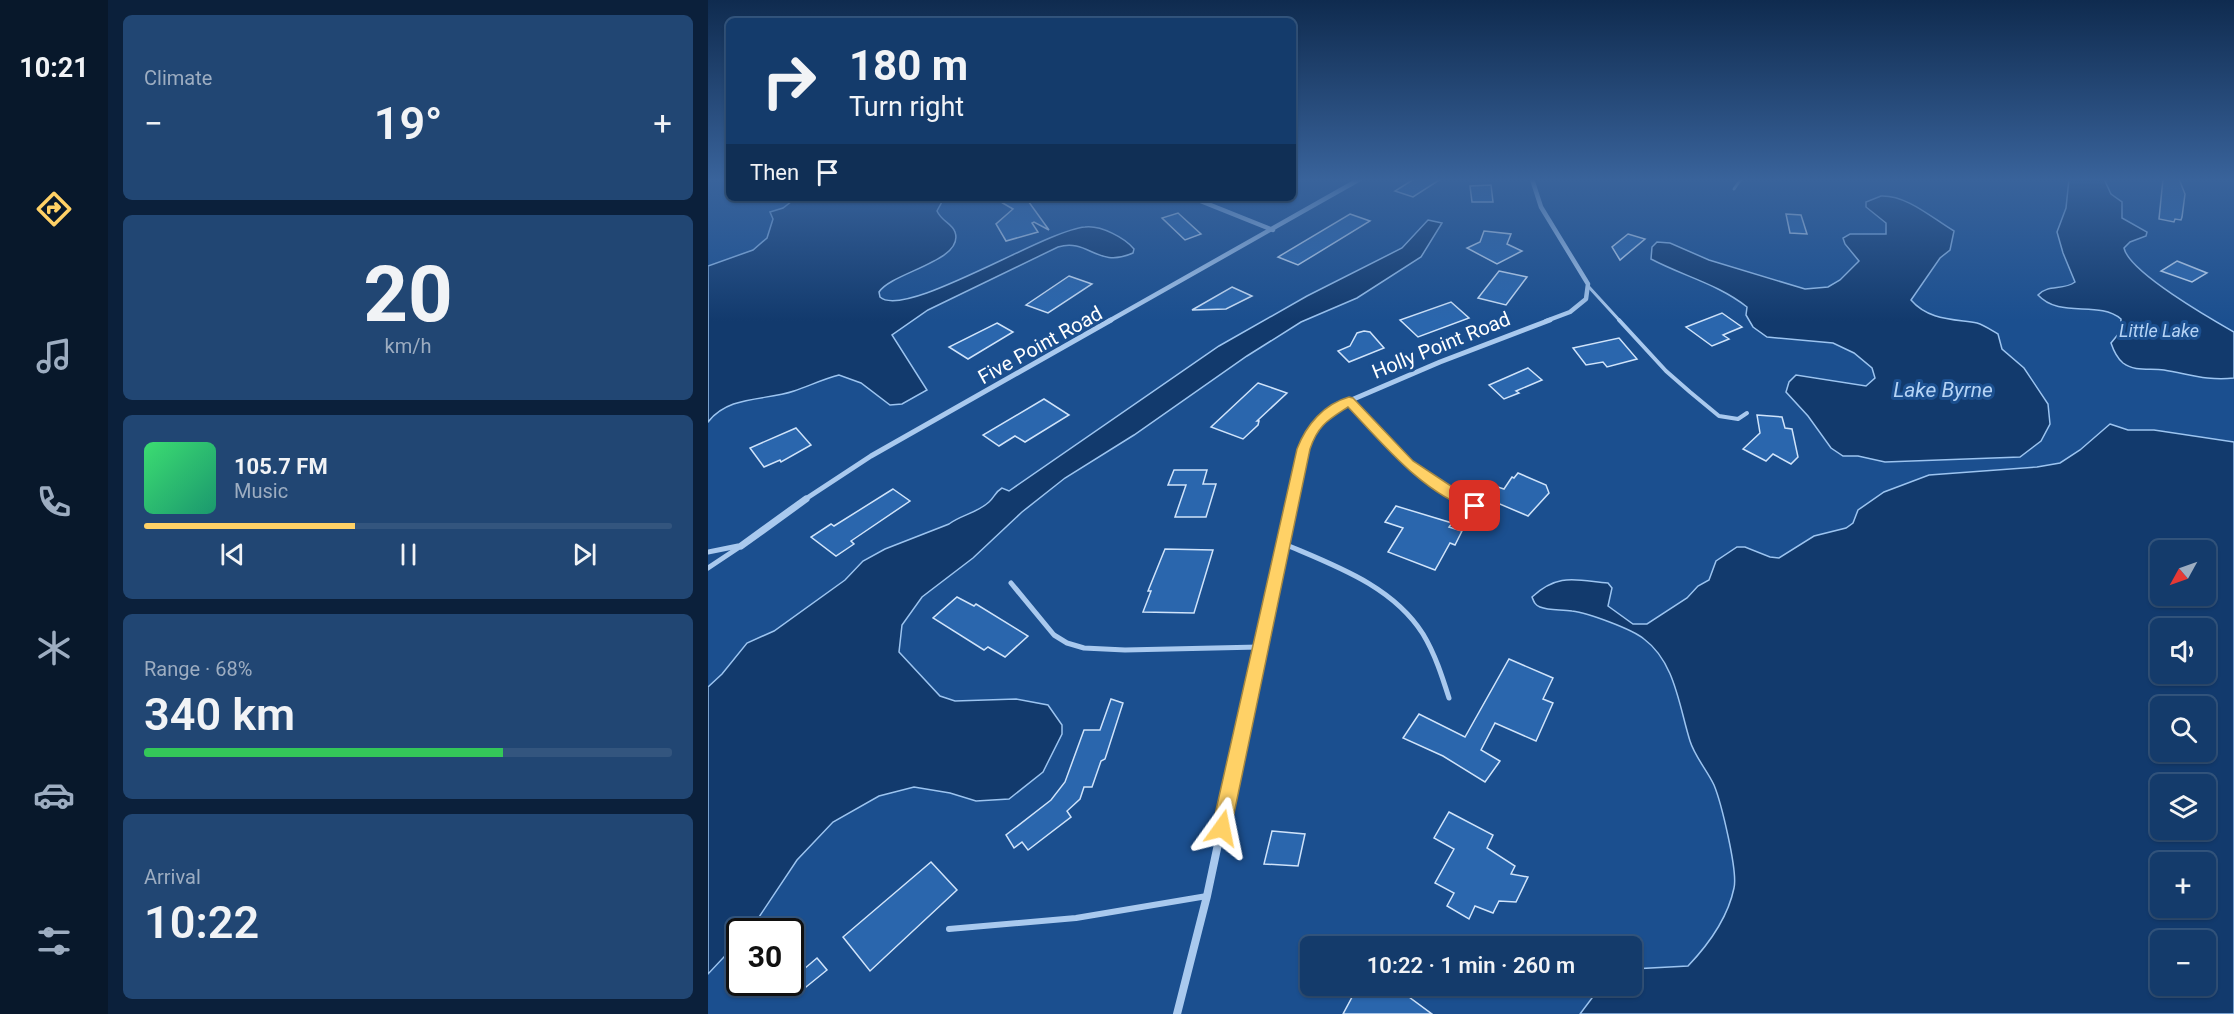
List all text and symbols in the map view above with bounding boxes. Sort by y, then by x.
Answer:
text: 180 m [849,41,968,90]
icon: right [750,42,828,120]
text: 10:21 [19,52,89,84]
text: Climate [144,66,212,90]
text: Turn right [849,91,964,123]
text: 19° [374,97,442,150]
text: − [144,104,163,143]
text: + [653,104,672,143]
icon: arrive [811,156,844,189]
text: Then [750,160,799,185]
icon: directions [33,188,75,230]
text: 20 [363,249,453,340]
street label: Five Point Road [974,301,1106,389]
street label: Holly Point Road [1368,306,1514,384]
water label: Little Lake [2119,320,2199,341]
text: km/h [385,334,431,358]
icon: music [33,335,75,377]
water label: Lake Byrne [1893,378,1993,402]
text: 105.7 FM [234,454,328,479]
text: Music [234,479,288,503]
pin [1449,480,1500,531]
icon: phone [33,481,75,523]
icon: arrive [1458,489,1491,522]
icon: previous [216,538,249,571]
icon: pause [392,538,425,571]
icon: next [568,538,601,571]
north arrow [2150,540,2216,606]
map controls [2150,540,2216,996]
button: sound [2150,618,2216,684]
icon: climate [33,627,75,669]
text: Range · 68% [144,657,252,681]
text: 340 km [144,688,295,741]
button: search [2150,696,2216,762]
icon: car [33,774,75,816]
button: layers [2150,774,2216,840]
position arrow [1190,796,1254,860]
button: + [2150,852,2216,918]
text: Arrival [144,865,201,889]
text: 10:22 [144,896,259,949]
speed limit sign: 30 [726,918,804,996]
icon: filters [33,920,75,962]
button: − [2150,930,2216,996]
text: 10:22 · 1 min · 260 m [1367,953,1575,978]

